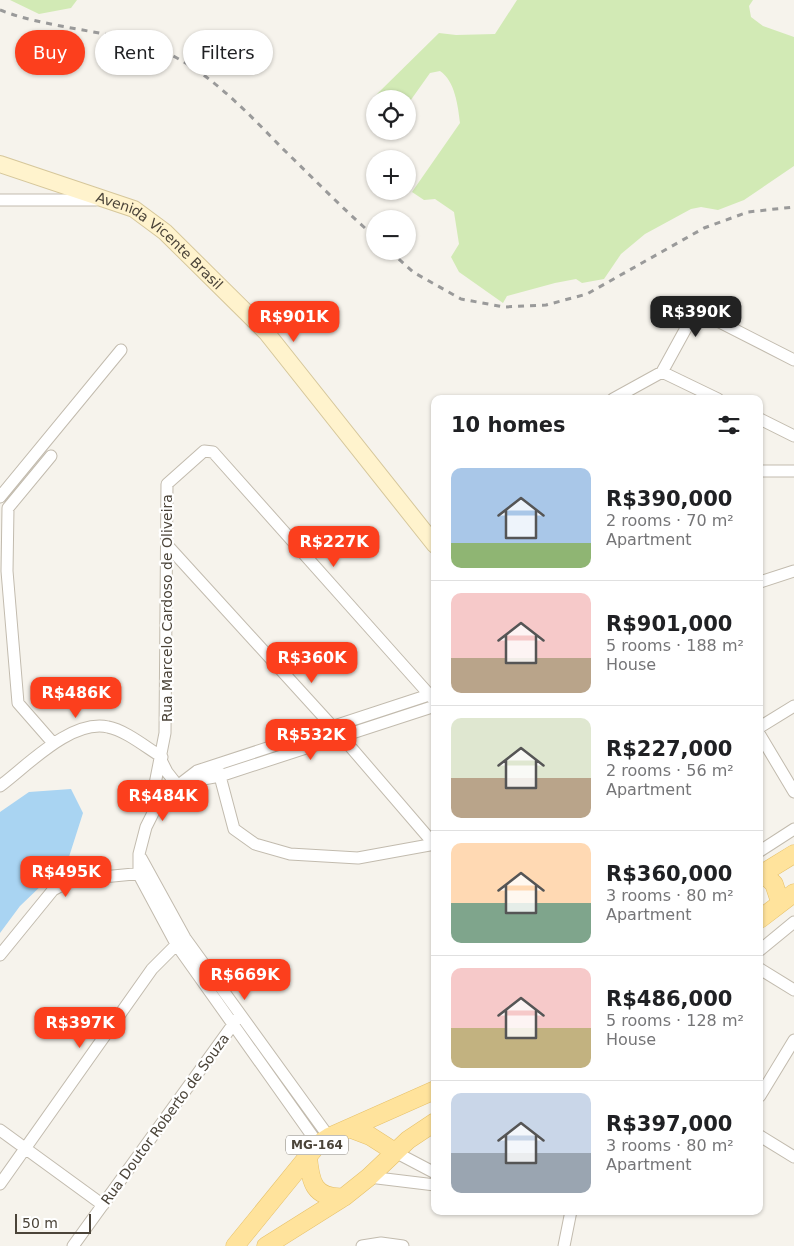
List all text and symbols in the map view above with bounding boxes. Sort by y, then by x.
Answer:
chip: Buy [15,30,85,75]
chip: Rent [95,30,173,75]
chip: Filters [183,30,273,75]
map controls [366,90,416,260]
button: locate [366,90,416,140]
button: + [366,150,416,200]
street label: Avenida Vicente Brasil [94,189,226,293]
button: − [366,210,416,260]
pin: R$390K [655,296,737,338]
pin: R$901K [253,300,335,343]
text: R$390K [661,302,731,321]
text: R$901K [259,307,329,326]
icon: filters [715,411,743,439]
text: 10 homes [451,413,566,437]
text: R$390,000 [606,487,732,511]
icon: home [491,488,551,548]
street label: Rua Marcelo Cardoso de Oliveira [159,494,175,722]
text: 2 rooms · 70 m² [606,511,734,530]
pin: R$227K [293,526,375,568]
text: Apartment [606,530,692,549]
text: R$227K [299,532,369,551]
text: R$901,000 [606,612,732,636]
icon: home [491,613,551,673]
text: 5 rooms · 188 m² [606,636,744,655]
pin: R$360K [271,642,353,684]
text: R$360K [277,648,347,667]
text: House [606,655,656,674]
pin: R$486K [35,676,117,719]
text: R$486K [41,683,111,702]
pin: R$532K [270,718,352,761]
text: R$532K [276,725,346,744]
text: R$227,000 [606,737,732,761]
icon: home [491,738,551,798]
text: 2 rooms · 56 m² [606,761,734,780]
pin: R$484K [122,780,204,822]
text: Apartment [606,780,692,799]
text: R$484K [128,786,198,805]
pin: R$495K [25,856,107,898]
text: R$495K [31,862,101,881]
text: R$360,000 [606,862,732,886]
icon: home [491,863,551,923]
text: 3 rooms · 80 m² [606,886,734,905]
text: Apartment [606,905,692,924]
pin: R$669K [204,958,286,1001]
text: R$669K [210,965,280,984]
text: R$486,000 [606,987,732,1011]
icon: home [491,988,551,1048]
pin: R$397K [39,1006,121,1049]
text: 5 rooms · 128 m² [606,1011,744,1030]
text: R$397K [45,1013,115,1032]
text: House [606,1030,656,1049]
street label: Rua Doutor Roberto de Souza [98,1031,232,1207]
text: R$397,000 [606,1112,732,1136]
icon: home [491,1113,551,1173]
road number: MG-164 [286,1136,348,1154]
text: 3 rooms · 80 m² [606,1136,734,1155]
text: Apartment [606,1155,692,1174]
scale bar [15,1211,91,1234]
text: 50 m [22,1215,58,1231]

